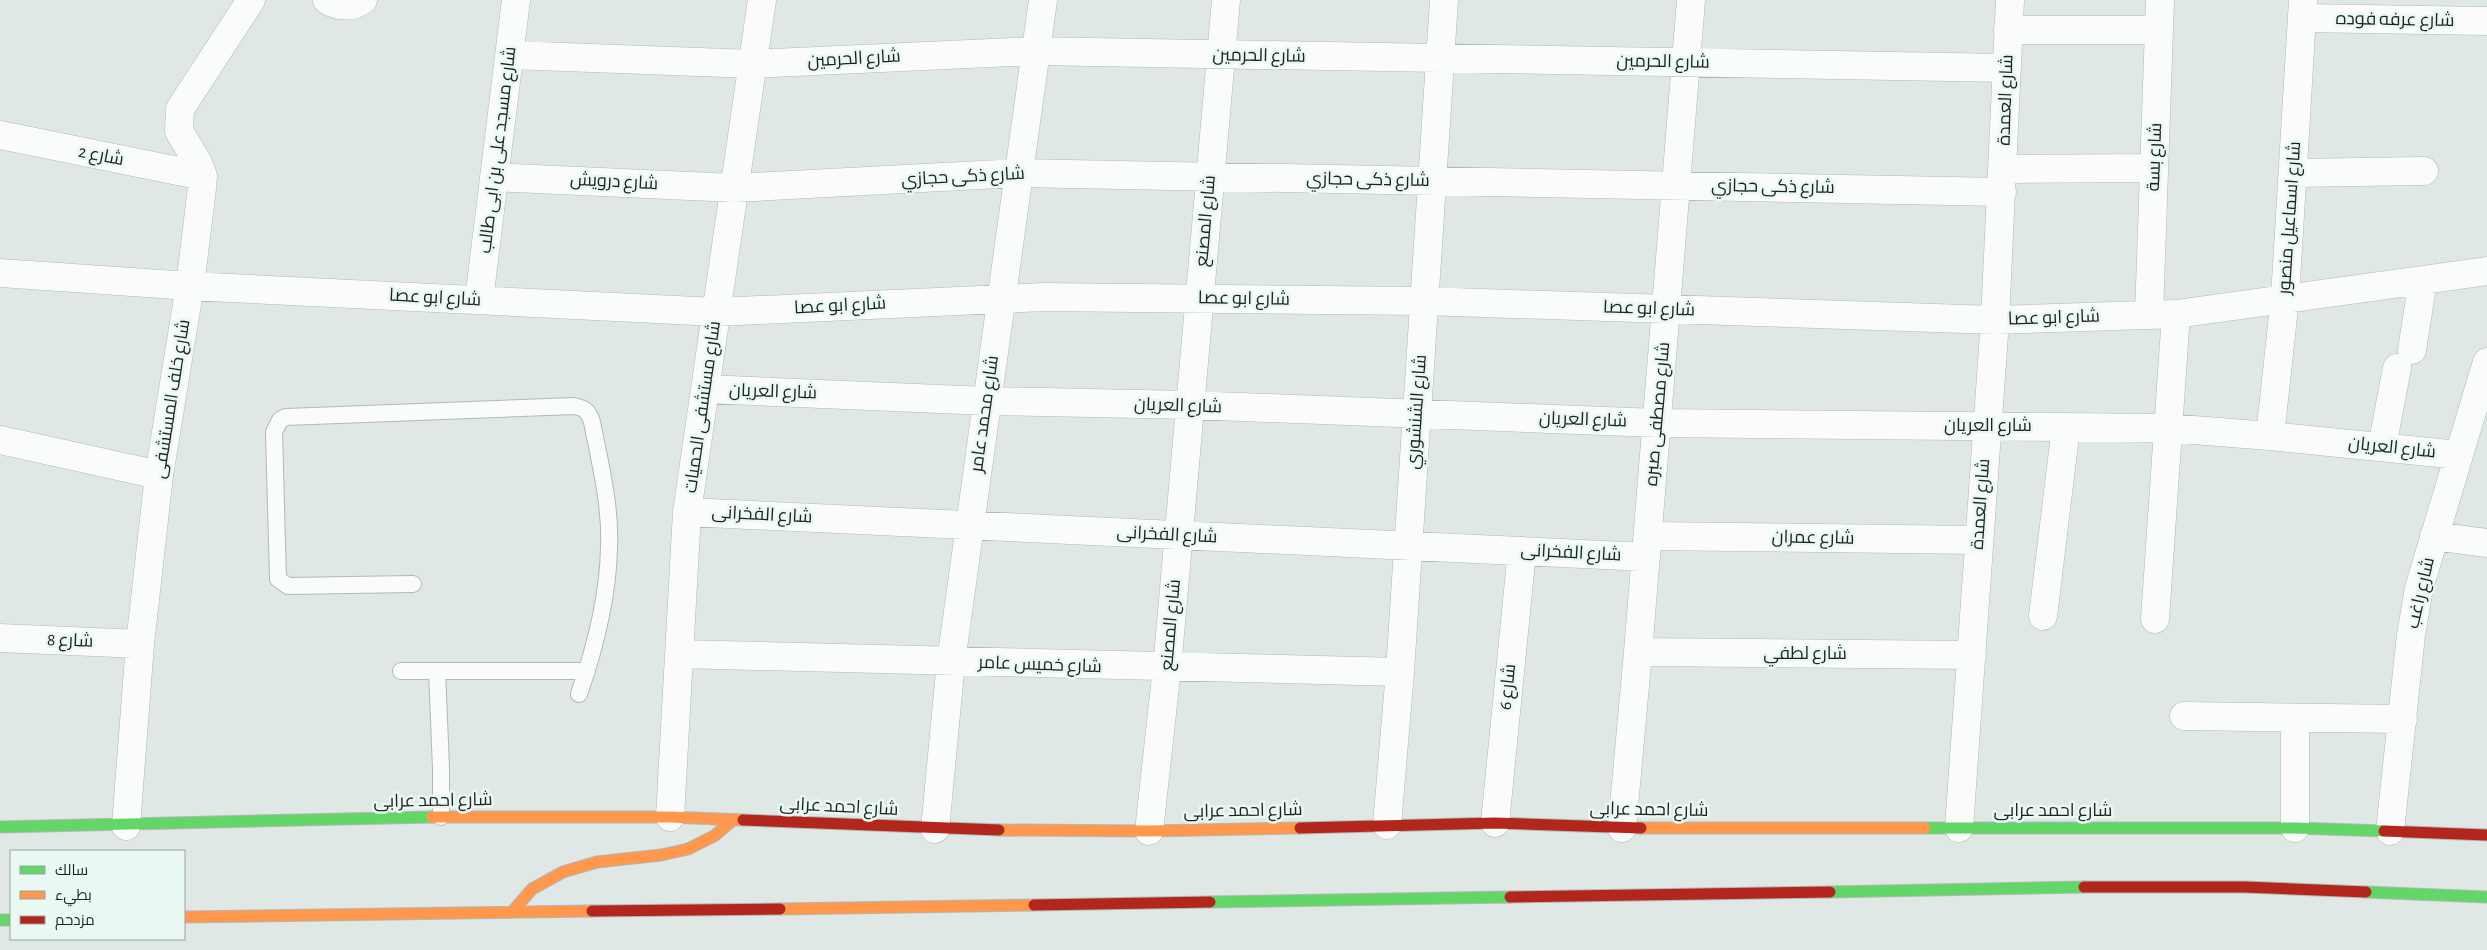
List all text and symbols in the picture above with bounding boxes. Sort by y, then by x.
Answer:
street label: شارع عرفه فوده [2335,9,2455,32]
street label: شارع مسجد على بن ابى طالب [475,45,522,255]
street label: شارع الحرمين [1212,45,1306,68]
street label: شارع الحرمين [807,47,901,72]
street label: شارع الحرمين [1616,51,1710,74]
street label: شارع العمدة [1994,54,2019,146]
street label: شارع بسة [2144,122,2167,192]
street label: شارع اسماعيل منصور [2275,141,2306,297]
street label: شارع 2 [76,142,126,171]
street label: شارع ذكى حجازي [901,164,1025,193]
street label: شارع ذكى حجازي [1306,169,1430,194]
street label: شارع درويش [569,170,659,195]
street label: شارع المصنع [1192,174,1221,268]
street label: شارع ذكى حجازي [1711,176,1835,201]
street label: شارع ابو عصا [388,286,482,311]
street label: شارع ابو عصا [1198,288,1290,311]
street label: شارع ابو عصا [793,294,887,319]
street label: شارع ابو عصا [1603,297,1695,322]
street label: شارع ابو عصا [2008,306,2100,331]
street label: شارع خلف المستشفى [150,318,195,480]
street label: شارع مستشفى الحميات [681,320,726,495]
street label: شارع مصطفى صبره [1642,341,1675,487]
street label: شارع محمد عامر [967,354,1004,475]
street label: شارع الشنشوري [1403,354,1434,470]
street label: شارع العريان [729,380,817,405]
street label: شارع العريان [1134,394,1222,419]
street label: شارع العريان [1539,408,1627,433]
street label: شارع العريان [1944,416,2032,437]
street label: شارع العريان [2347,433,2437,464]
street label: شارع العمدة [1968,458,1995,550]
street label: شارع الفخرانى [711,502,813,529]
street label: شارع الفخرانى [1116,522,1218,549]
street label: شارع عمران [1771,527,1855,550]
street label: شارع الفخرانى [1520,540,1622,567]
street label: شارع راغب [2403,555,2440,631]
street label: شارع المصنع [1157,578,1186,672]
street label: شارع 8 [46,630,94,653]
street label: شارع لطفي [1763,644,1847,667]
street label: شارع خميس عامر [977,653,1102,678]
street label: شارع 6 [1496,663,1521,711]
street label: شارع احمد عرابى [373,790,493,813]
street label: شارع احمد عرابى [779,794,899,821]
street label: شارع احمد عرابى [1589,799,1709,822]
street label: شارع احمد عرابى [1183,800,1303,823]
street label: شارع احمد عرابى [1993,801,2113,822]
legend [10,850,185,940]
text: سالك [55,863,88,878]
text: بطيء [55,888,92,907]
text: مزدحم [55,913,95,930]

